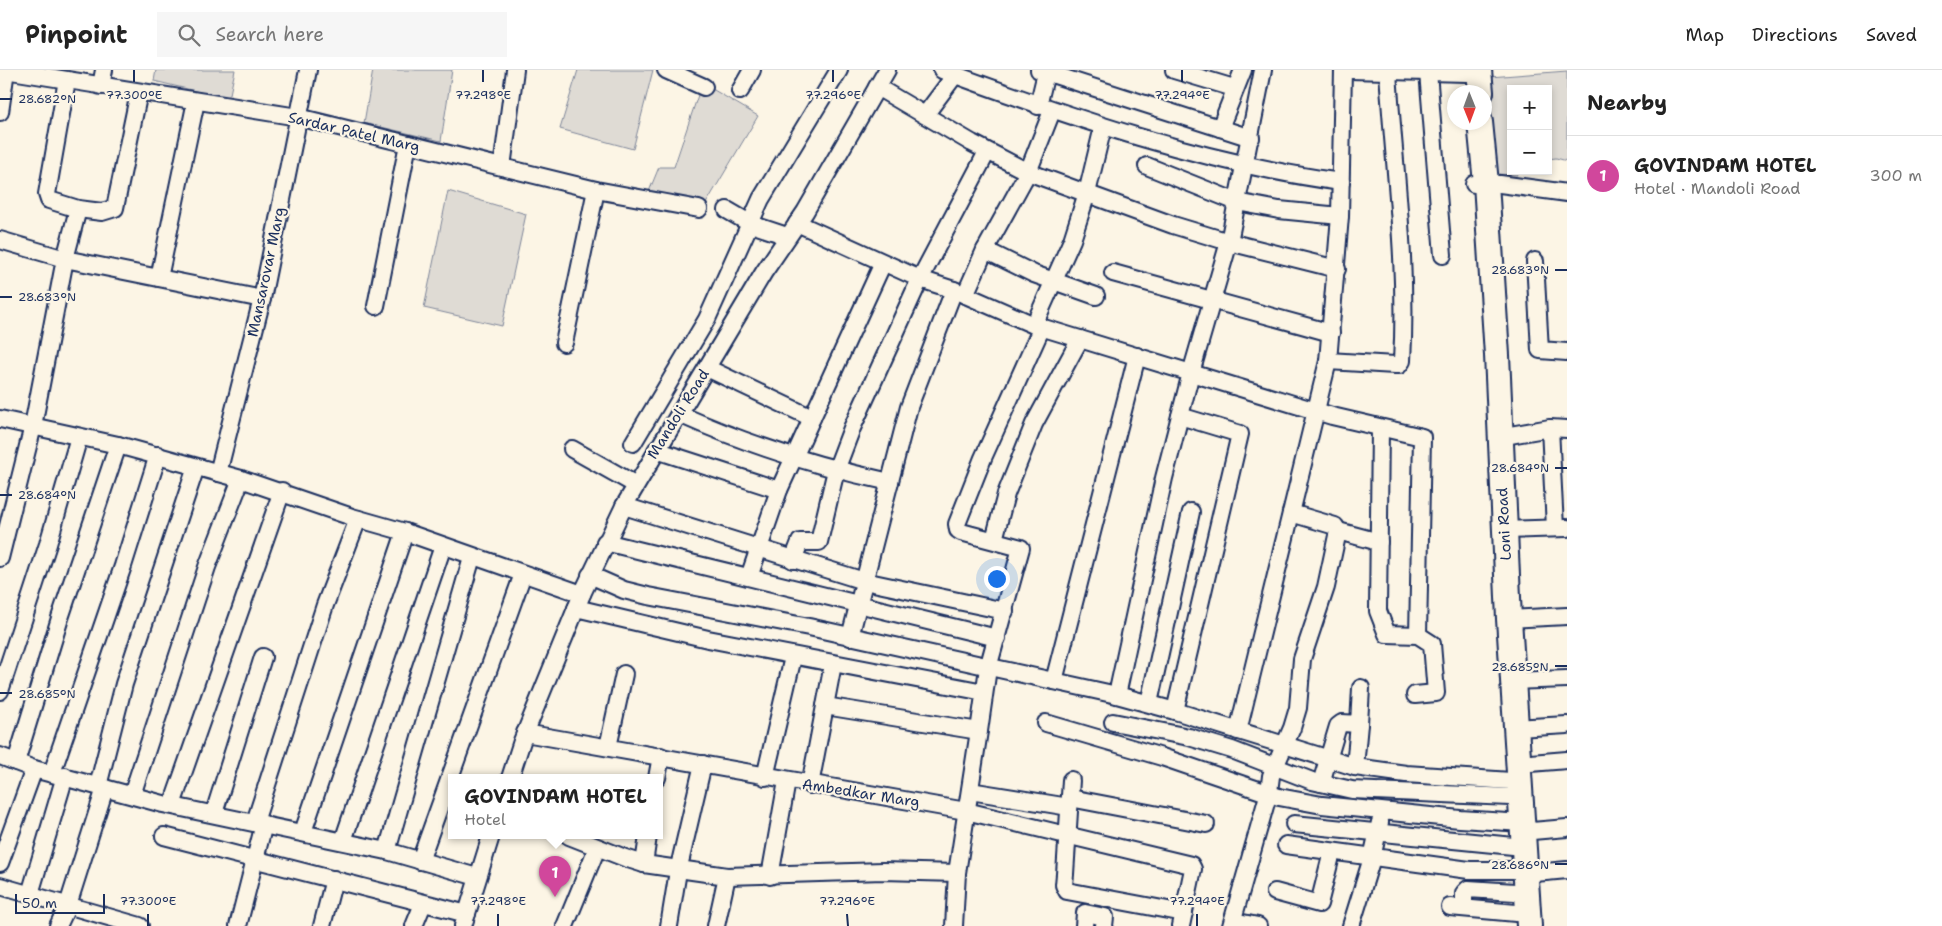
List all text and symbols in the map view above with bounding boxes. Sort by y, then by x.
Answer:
search box [157,12,507,57]
text: Pinpoint [25,19,127,51]
icon: search [175,21,203,49]
text: Search here [215,22,324,47]
text: Map [1686,23,1724,47]
text: Directions [1752,23,1838,47]
text: Saved [1866,23,1917,47]
north arrow [1447,85,1492,130]
map controls [1507,85,1552,175]
button: + [1507,85,1552,130]
text: 77.300°E [106,87,162,103]
text: 77.298°E [455,87,511,103]
text: 77.296°E [805,87,861,103]
text: 77.294°E [1154,87,1210,103]
text: Nearby [1587,89,1667,117]
text: 28.682°N [18,91,76,107]
street label: Sardar Patel Marg [286,107,422,157]
button: − [1507,130,1552,175]
text: GOVINDAM HOTEL [1634,153,1816,178]
text: 1 [1599,165,1607,186]
text: 300 m [1870,165,1922,186]
text: Hotel · Mandoli Road [1634,178,1800,199]
street label: Mansarovar Marg [242,205,290,339]
text: 28.683°N [1491,262,1549,278]
text: 28.683°N [18,289,76,305]
street label: Mandoli Road [642,365,714,463]
text: 28.684°N [1491,460,1549,476]
text: 28.684°N [18,487,76,503]
street label: Loni Road [1492,487,1516,561]
your location [984,566,1010,592]
text: 28.685°N [1491,659,1549,675]
text: 28.685°N [18,686,76,702]
popup [448,774,663,839]
street label: Ambedkar Marg [801,774,921,812]
text: GOVINDAM HOTEL [464,784,647,809]
text: Hotel [464,809,506,830]
pin: 1 [539,856,571,897]
text: 28.686°N [1491,857,1549,873]
scale bar [15,891,105,914]
text: 77.300°E [120,893,176,909]
text: 77.298°E [470,893,526,909]
text: 77.296°E [819,893,875,909]
text: 77.294°E [1169,893,1225,909]
text: 50 m [22,894,57,912]

